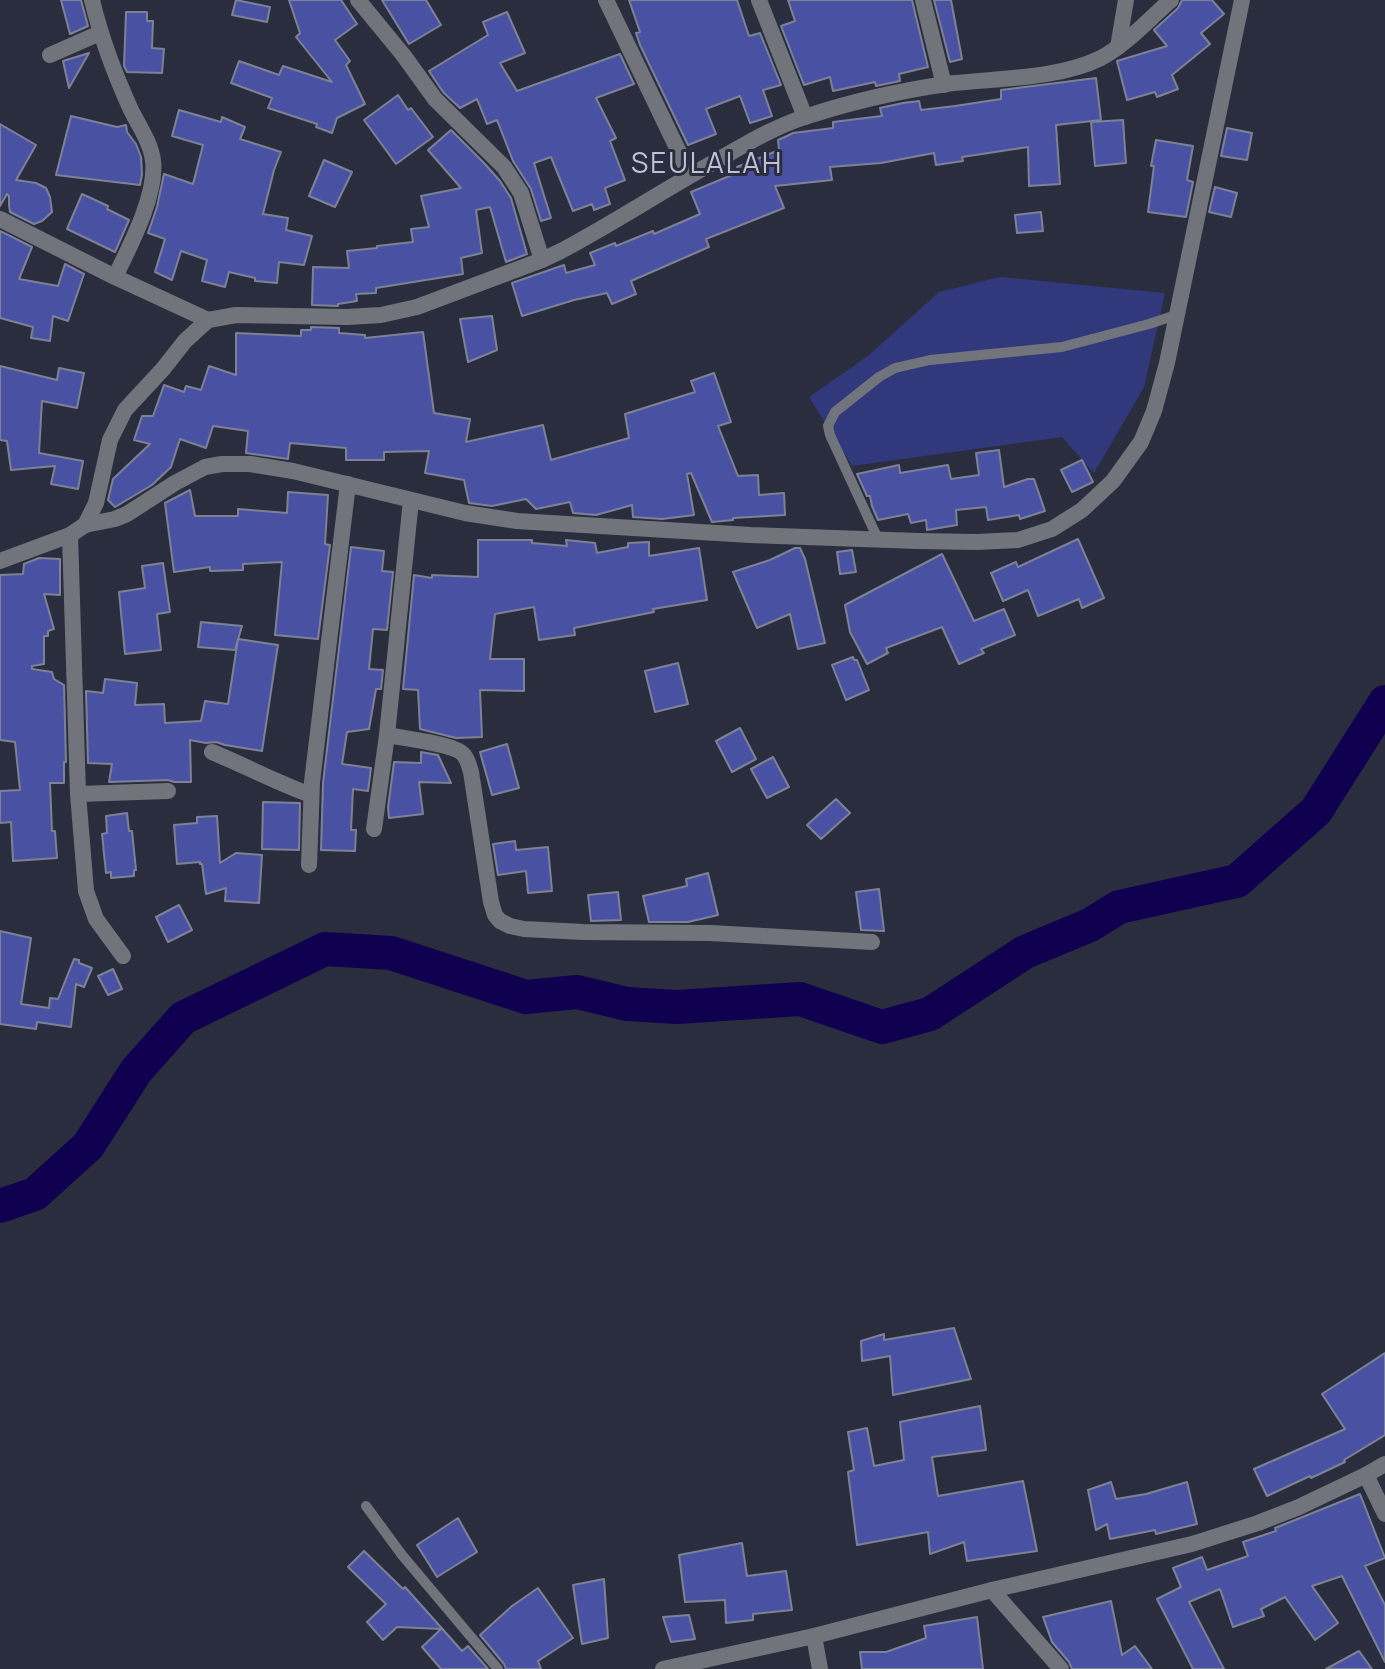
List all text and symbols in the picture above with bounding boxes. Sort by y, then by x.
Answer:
district label: SEULALAH [631,148,783,182]

